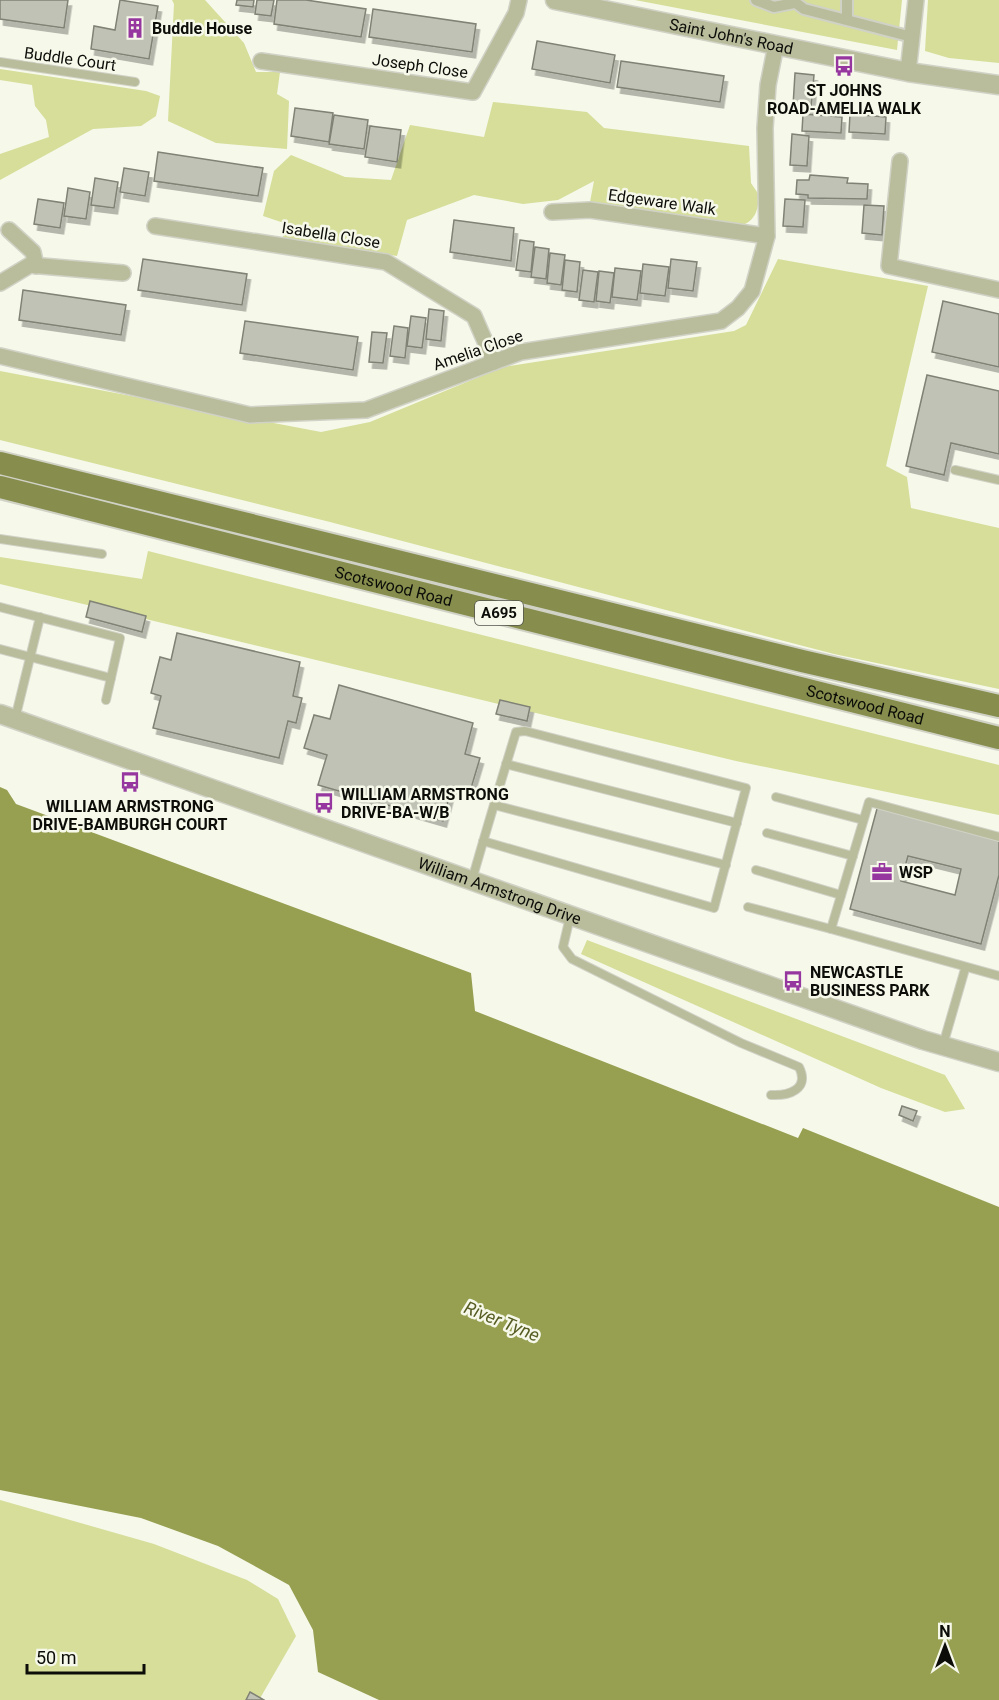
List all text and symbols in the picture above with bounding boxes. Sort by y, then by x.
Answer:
street label: Saint John's Road [668,14,795,58]
building icon: Buddle House [123,16,147,40]
place label: Buddle House [152,19,253,38]
street label: Buddle Court [23,43,117,75]
street label: Joseph Close [371,50,469,82]
bus stop icon: ST JOHNS ROAD-AMELIA WALK [832,54,856,78]
place label: ST JOHNS ROAD-AMELIA WALK [767,81,922,118]
street label: Edgeware Walk [607,185,718,219]
street label: Isabella Close [280,218,382,252]
street label: Amelia Close [431,326,525,374]
street label: Scotswood Road [333,562,455,610]
road number: A695 [475,601,523,625]
street label: Scotswood Road [804,680,926,728]
bus stop icon: WILLIAM ARMSTRONG DRIVE-BAMBURGH COURT [118,770,142,794]
place label: WILLIAM ARMSTRONG DRIVE-BA-W/B [341,785,509,822]
bus stop icon: WILLIAM ARMSTRONG DRIVE-BA-W/B [312,791,336,815]
place label: WILLIAM ARMSTRONG DRIVE-BAMBURGH COURT [33,797,228,834]
street label: William Armstrong Drive [415,853,584,928]
office icon: WSP [870,860,894,884]
place label: WSP [899,863,933,882]
place label: NEWCASTLE BUSINESS PARK [810,963,930,1000]
bus stop icon: NEWCASTLE BUSINESS PARK [781,969,805,993]
water label: River Tyne [461,1296,543,1346]
north arrow [915,1616,975,1676]
text: N [939,1622,951,1641]
scale bar [27,1637,144,1675]
text: 50 m [36,1647,76,1668]

